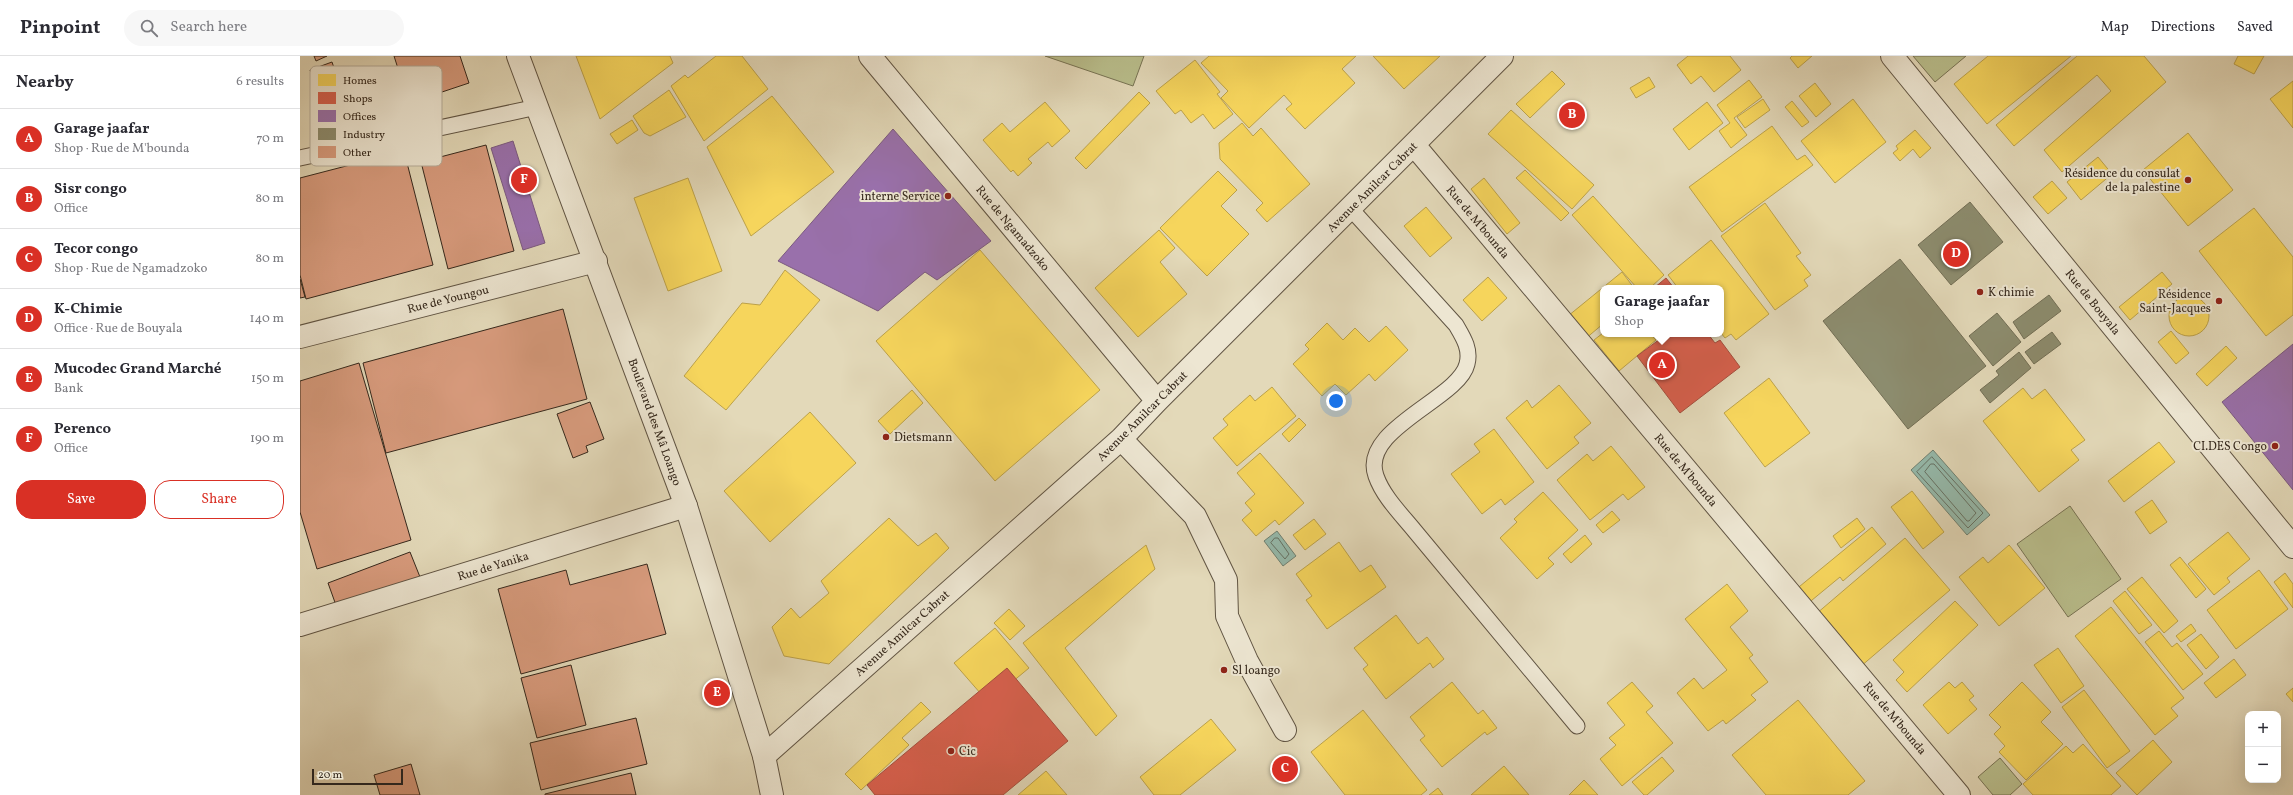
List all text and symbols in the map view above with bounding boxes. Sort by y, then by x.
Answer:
search box [124,10,404,46]
text: Pinpoint [20,15,100,41]
icon: search [138,17,160,39]
text: Search here [170,17,247,38]
text: Map [2101,18,2129,37]
text: Directions [2151,18,2215,37]
text: Saved [2237,18,2273,37]
legend [310,66,442,166]
text: Nearby [16,71,74,94]
text: 6 results [236,73,284,91]
text: Homes [343,74,377,89]
text: Shops [343,92,373,107]
pin: B [1559,100,1585,130]
text: Offices [343,110,377,125]
text: Garage jaafar [54,119,149,140]
text: Industry [343,128,385,143]
text: A [24,130,34,148]
text: 70 m [256,130,284,148]
street label: Avenue Amilcar Cabrat [1324,139,1422,237]
text: Shop · Rue de M'bounda [54,140,189,158]
text: Other [343,146,372,161]
pin: F [511,165,537,195]
place label: Résidence du consulat de la palestine [2064,166,2180,196]
marker: Résidence du consulat de la palestine [2183,175,2193,185]
text: Sisr congo [54,179,127,200]
street label: Rue de Ngamadzoko [972,182,1053,275]
street label: Rue de M'bounda [1442,183,1513,263]
place label: interne Service [861,189,940,205]
text: B [25,190,33,208]
text: 80 m [255,190,284,208]
marker: interne Service [943,191,953,201]
text: Office [54,200,88,218]
text: Tecor congo [54,239,138,260]
pin: D [1943,239,1969,269]
text: C [25,250,33,268]
text: 80 m [255,250,284,268]
text: Shop · Rue de Ngamadzoko [54,260,207,278]
street label: Rue de Bouyala [2061,266,2124,339]
street label: Rue de Youngou [406,282,491,318]
popup [1600,285,1724,337]
place label: K chimie [1988,285,2035,301]
marker: K chimie [1975,287,1985,297]
place label: Résidence Saint-Jacques [2139,287,2211,317]
text: Garage jaafar [1614,292,1710,313]
marker: Résidence Saint-Jacques [2214,296,2224,306]
text: K-Chimie [54,299,122,320]
text: D [24,310,34,328]
text: 140 m [250,310,284,328]
text: Shop [1614,313,1644,331]
text: Office · Rue de Bouyala [54,320,182,338]
pin: A [1649,350,1675,380]
street label: Boulevard des Mâ Loango [624,356,685,488]
text: Mucodec Grand Marché [54,359,221,380]
street label: Avenue Amilcar Cabrat [1094,368,1192,466]
text: E [25,370,33,388]
text: 150 m [251,370,284,388]
text: Bank [54,380,83,398]
your location [1326,391,1346,411]
text: Perenco [54,419,111,440]
text: F [25,430,33,448]
text: 190 m [250,430,284,448]
place label: Dietsmann [894,430,952,446]
street label: Rue de M'bounda [1650,431,1721,511]
marker: Dietsmann [881,432,891,442]
place label: CI.DES Congo [2193,439,2267,455]
text: Office [54,440,88,458]
marker: CI.DES Congo [2270,441,2280,451]
button: Save [16,480,146,519]
button: Share [154,480,284,519]
street label: Rue de Yanika [456,549,531,585]
street label: Avenue Amilcar Cabrat [852,587,953,681]
place label: Sl loango [1232,663,1280,679]
marker: Sl loango [1219,665,1229,675]
pin: E [704,678,730,708]
street label: Rue de M'bounda [1859,679,1930,759]
map controls [2245,711,2281,783]
button: + [2245,711,2281,747]
place label: Cic [959,744,976,760]
marker: Cic [946,746,956,756]
button: − [2245,747,2281,783]
pin: C [1272,754,1298,784]
scale bar [312,767,403,786]
text: 20 m [318,768,342,783]

